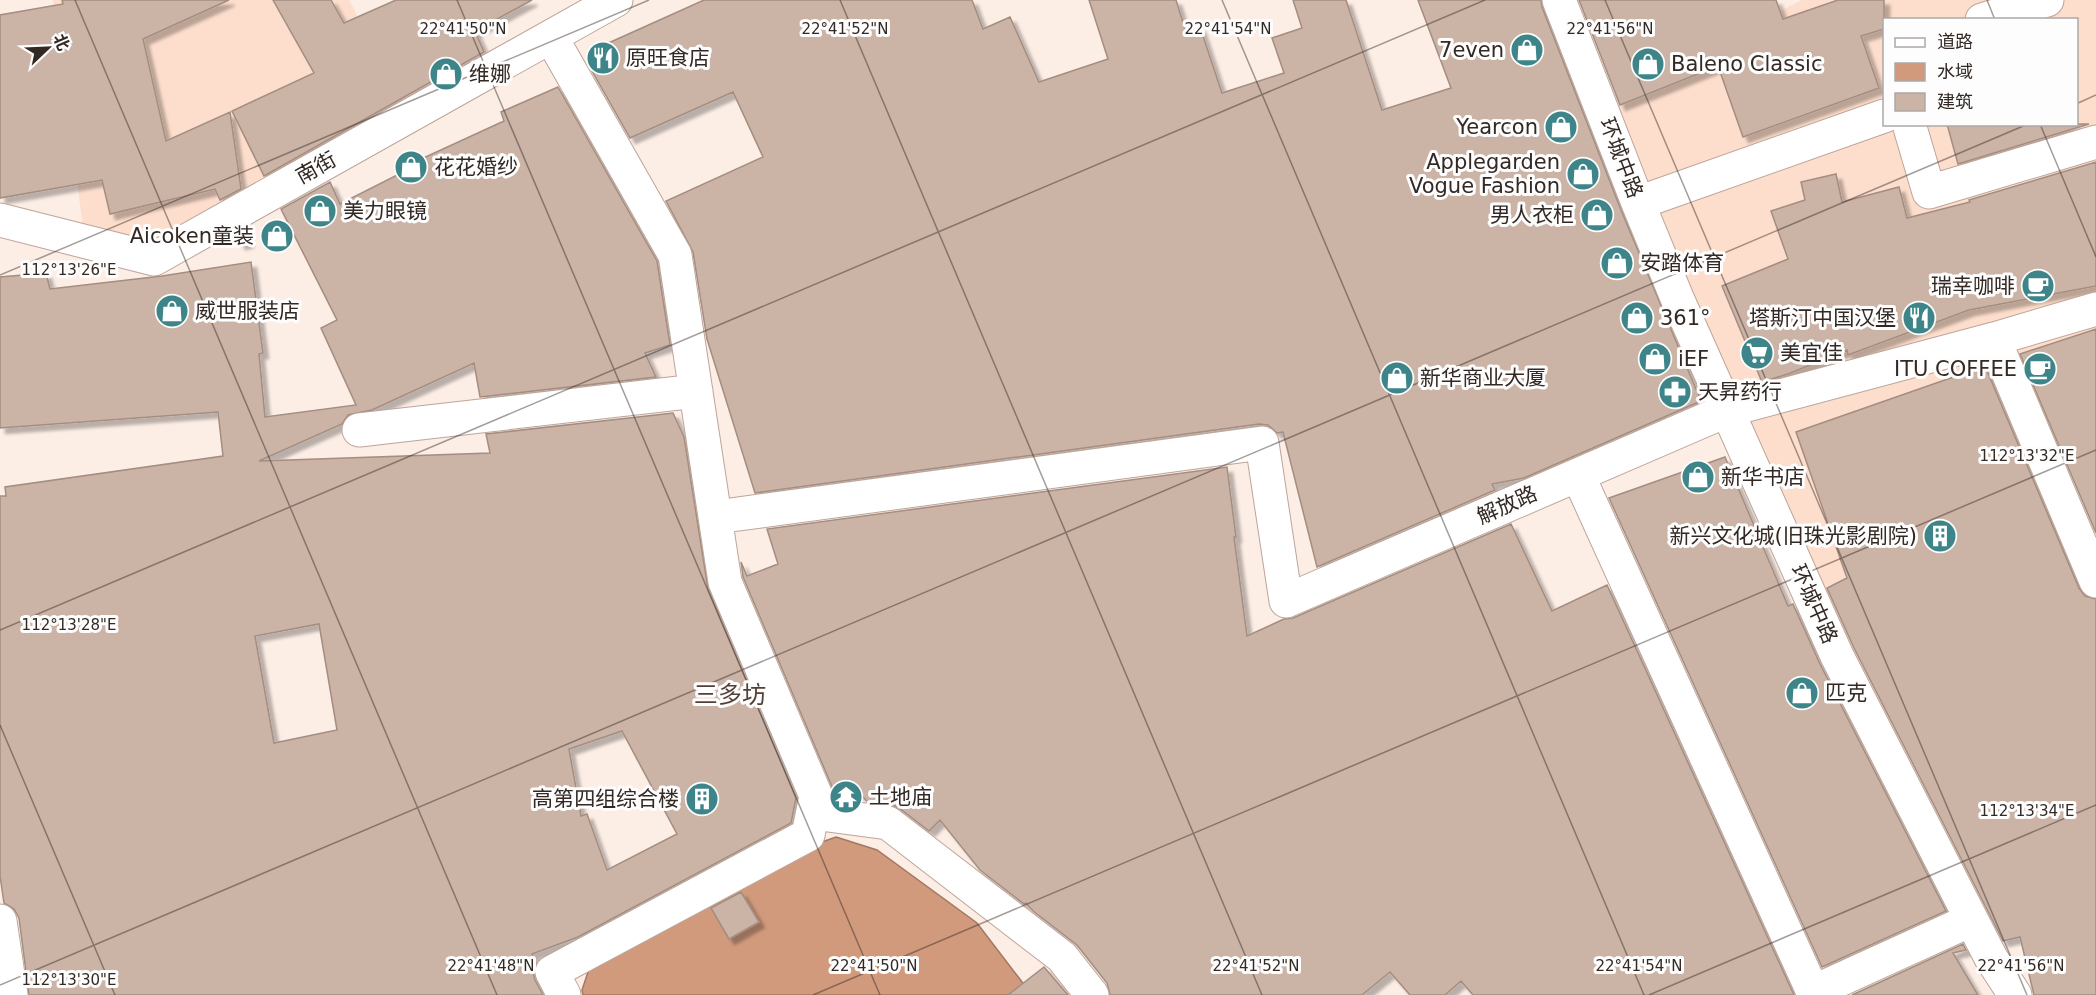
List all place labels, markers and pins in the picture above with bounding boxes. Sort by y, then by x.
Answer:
shop icon: 7even [1509,32,1545,68]
place label: 7even [1439,38,1504,62]
restaurant icon: 原旺食店 [585,40,621,76]
place label: 原旺食店 [626,46,710,70]
shop icon: Baleno Classic [1630,46,1666,82]
place label: Baleno Classic [1671,52,1823,76]
shop icon: 维娜 [428,56,464,92]
place label: 维娜 [469,62,511,86]
shop icon: Yearcon [1543,109,1579,145]
place label: Yearcon [1455,115,1538,139]
shop icon: 花花婚纱 [393,149,429,185]
place label: Applegarden Vogue Fashion [1409,150,1560,198]
place label: 花花婚纱 [434,155,518,179]
shop icon: Applegarden Vogue Fashion [1565,156,1601,192]
shop icon: 美力眼镜 [302,193,338,229]
shop icon: 男人衣柜 [1579,197,1615,233]
place label: 美力眼镜 [343,199,427,223]
place label: 男人衣柜 [1490,203,1574,227]
shop icon: Aicoken童装 [259,218,295,254]
place label: Aicoken童装 [130,224,254,248]
shop icon: 安踏体育 [1599,245,1635,281]
place label: 安踏体育 [1640,251,1724,275]
cafe icon: 瑞幸咖啡 [2020,268,2056,304]
place label: 瑞幸咖啡 [1931,274,2015,298]
shop icon: 威世服装店 [154,293,190,329]
place label: 威世服装店 [195,299,300,323]
shop icon: 361° [1619,300,1655,336]
restaurant icon: 塔斯汀中国汉堡 [1901,300,1937,336]
place label: 361° [1660,306,1711,330]
place label: 塔斯汀中国汉堡 [1749,306,1896,330]
supermarket icon: 美宜佳 [1739,335,1775,371]
shop icon: iEF [1637,341,1673,377]
place label: 美宜佳 [1780,341,1843,365]
place label: iEF [1678,347,1709,371]
cafe icon: ITU COFFEE [2022,351,2058,387]
place label: ITU COFFEE [1894,357,2017,381]
shop icon: 新华商业大厦 [1379,360,1415,396]
place label: 新华商业大厦 [1420,366,1546,390]
pharmacy icon: 天昇药行 [1657,374,1693,410]
place label: 天昇药行 [1698,380,1782,404]
shop icon: 新华书店 [1680,459,1716,495]
place label: 新华书店 [1721,465,1805,489]
building icon: 新兴文化城(旧珠光影剧院) [1922,518,1958,554]
place label: 新兴文化城(旧珠光影剧院) [1670,524,1917,548]
shop icon: 匹克 [1784,675,1820,711]
place label: 匹克 [1825,681,1867,705]
temple icon: 土地庙 [828,779,864,815]
building icon: 高第四组综合楼 [684,781,720,817]
place label: 土地庙 [869,785,932,809]
place label: 高第四组综合楼 [532,787,679,811]

